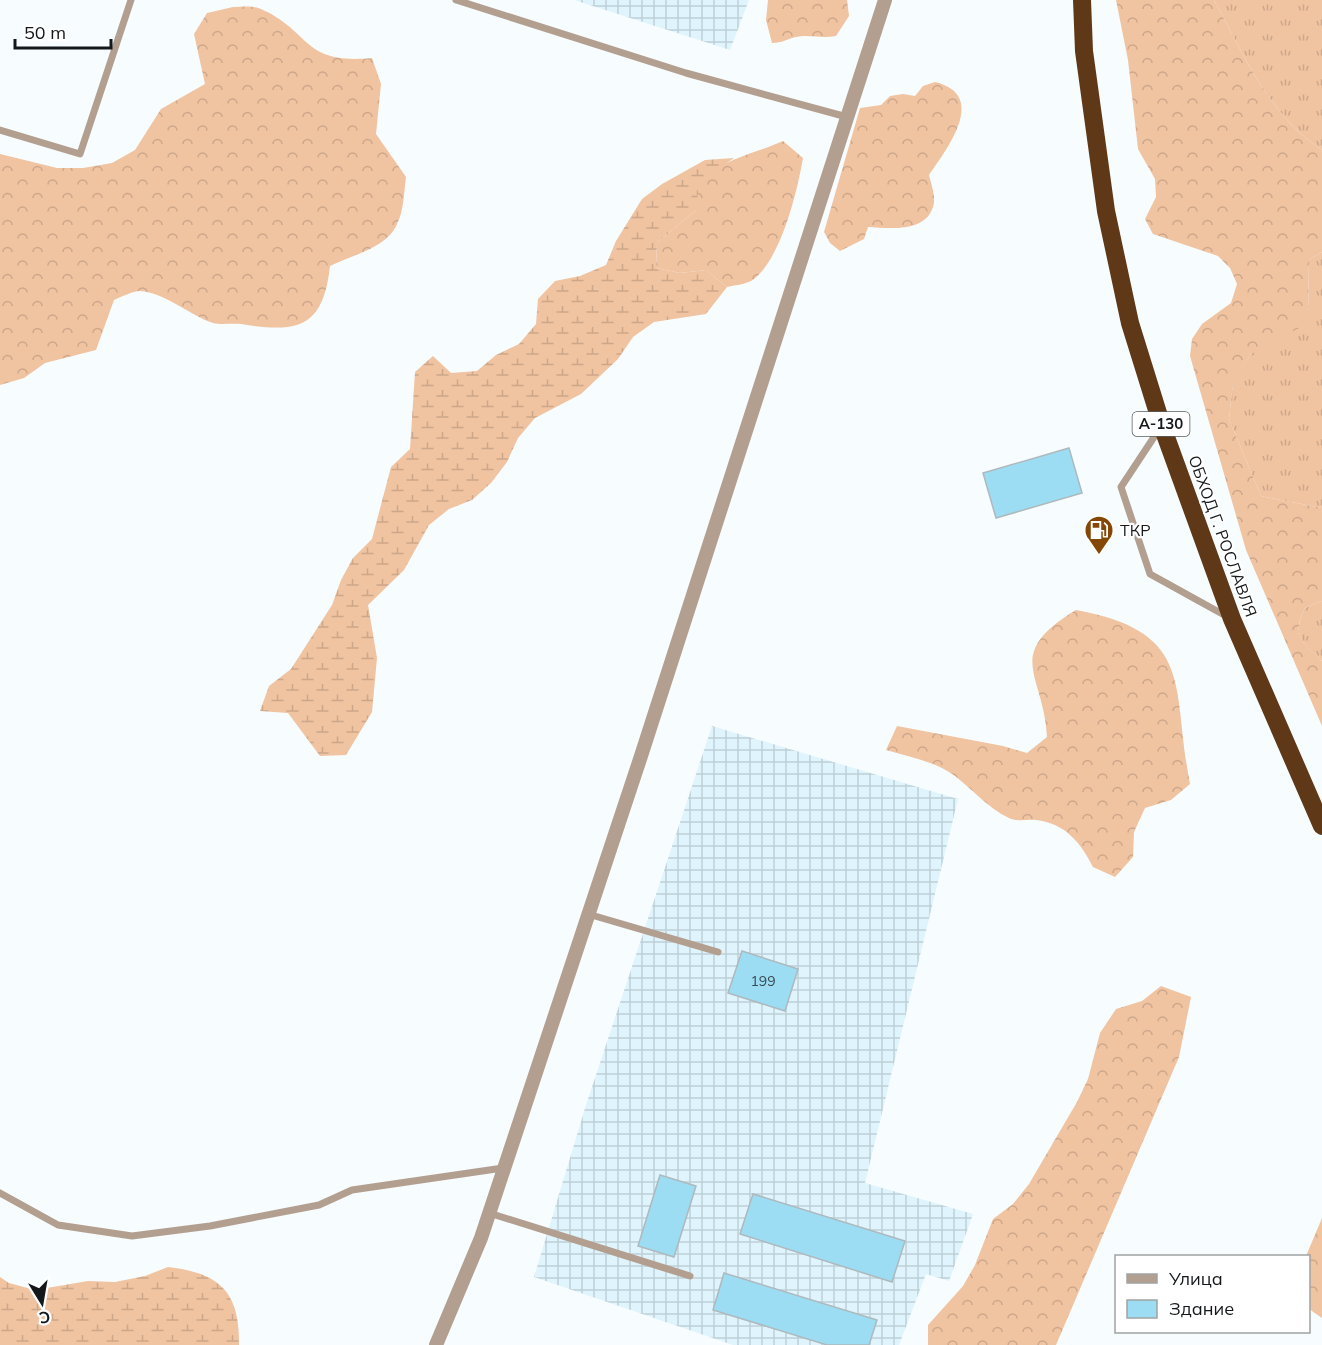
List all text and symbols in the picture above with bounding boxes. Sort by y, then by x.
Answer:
scale bar [15,12,111,50]
text: 50 m [24,21,66,44]
road number: А-130 [1132,412,1190,436]
street label: ОБХОД Г. РОСЛАВЛЯ [1184,453,1262,619]
fuel station icon: ТКР [1083,514,1115,556]
place label: ТКР [1120,520,1151,540]
house number: 199 [750,972,776,990]
legend [1115,1255,1310,1333]
text: Улица [1168,1267,1223,1290]
north arrow [12,1273,72,1333]
text: Здание [1169,1297,1234,1320]
text: С [38,1307,52,1329]

